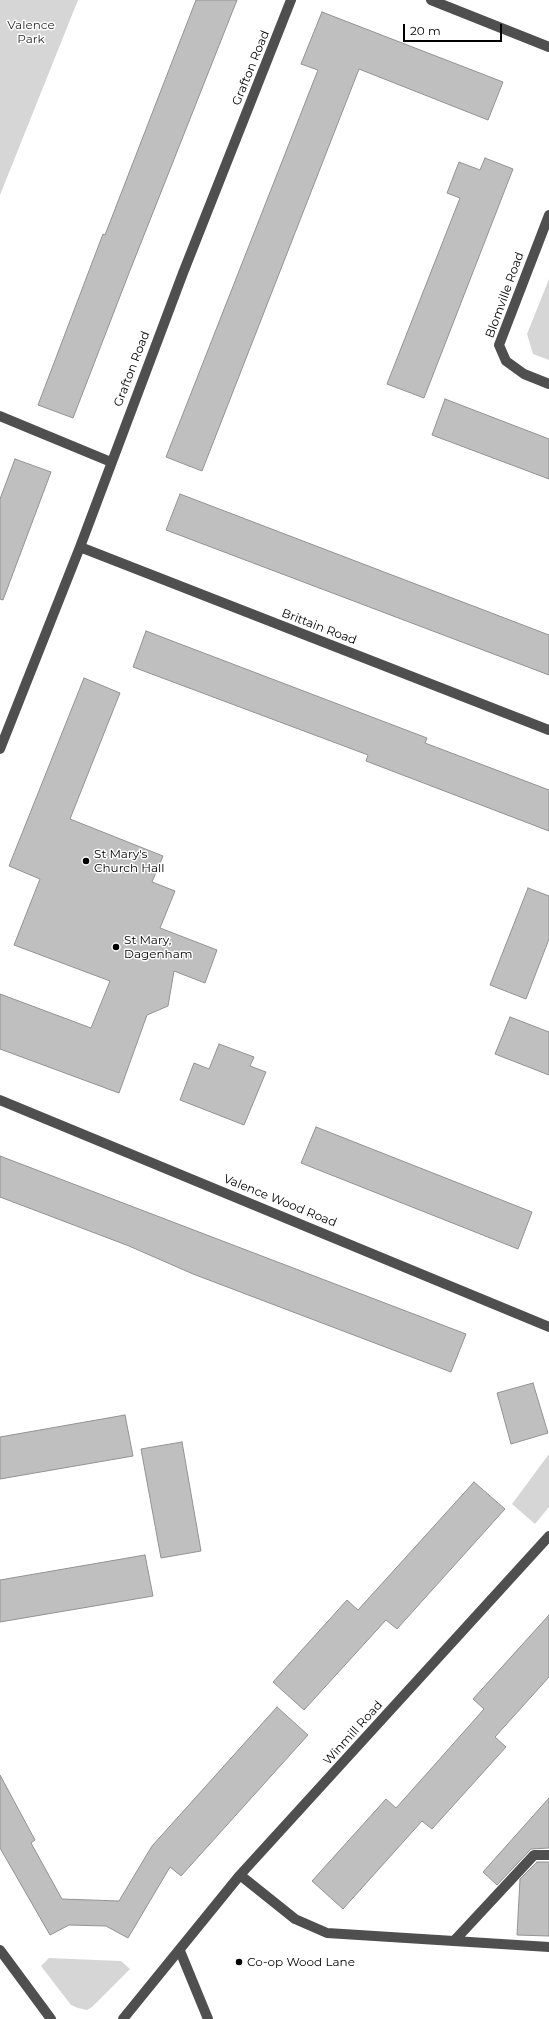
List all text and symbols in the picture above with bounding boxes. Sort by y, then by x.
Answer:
scale bar [405,16,504,42]
park label: Valence Park [7,18,55,46]
text: 20 m [410,23,441,38]
street label: Grafton Road [229,28,273,108]
street label: Blomville Road [483,250,527,340]
street label: Grafton Road [111,329,153,409]
street label: Brittain Road [279,606,359,648]
place label: St Mary's Church Hall [94,847,165,875]
marker: St Mary's Church Hall [81,856,91,866]
place label: St Mary, Dagenham [124,933,192,961]
marker: St Mary, Dagenham [111,942,121,952]
street label: Valence Wood Road [221,1172,339,1230]
street label: Winmill Road [320,1698,386,1768]
place label: Co-op Wood Lane [247,1955,355,1969]
marker: Co-op Wood Lane [234,1957,244,1967]

